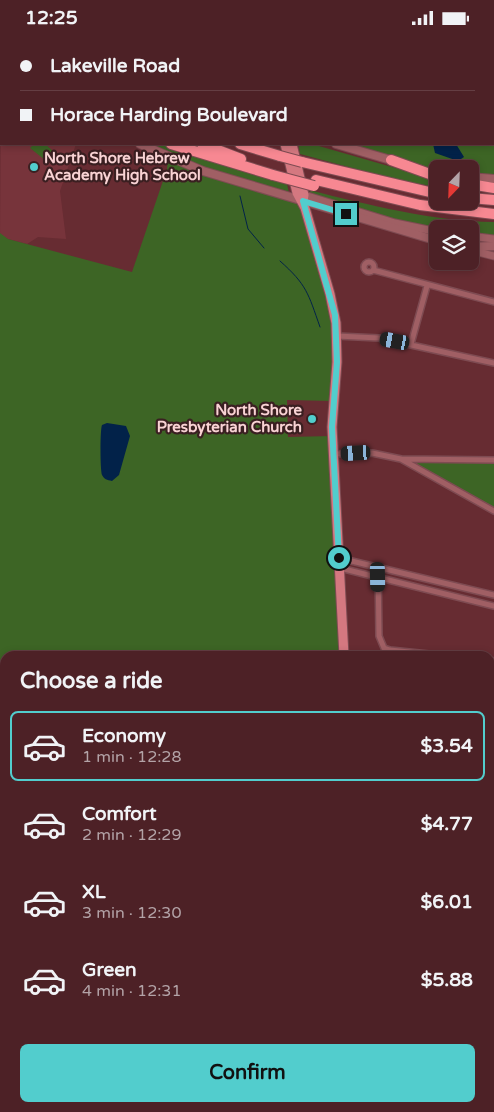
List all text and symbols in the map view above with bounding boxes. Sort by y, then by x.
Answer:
text: 12:25 [25,7,78,29]
text: Lakeville Road [50,55,180,77]
text: Horace Harding Boulevard [50,104,288,126]
place label: North Shore Hebrew Academy High School [44,149,201,185]
north arrow [429,160,479,210]
map controls [429,160,479,270]
marker: North Shore Hebrew Academy High School [28,161,40,173]
route end [335,203,357,225]
button: layers [429,220,479,270]
car [378,331,411,351]
place label: North Shore Presbyterian Church [157,401,303,437]
marker: North Shore Presbyterian Church [306,413,318,425]
car [340,445,371,461]
route start [328,547,350,569]
car [370,562,385,592]
text: Choose a ride [20,668,163,694]
icon: car [22,724,67,769]
text: Economy [82,725,166,747]
text: $3.54 [421,735,473,757]
text: 1 min · 12:28 [82,747,181,767]
icon: car [22,802,67,847]
text: Comfort [82,803,156,825]
text: $4.77 [421,813,473,835]
text: 2 min · 12:29 [82,825,181,845]
icon: car [22,880,67,925]
text: XL [82,881,106,903]
text: $6.01 [421,891,473,913]
text: 3 min · 12:30 [82,903,181,923]
icon: car [22,958,67,1003]
text: Green [82,959,136,981]
text: $5.88 [421,969,473,991]
text: 4 min · 12:31 [82,981,181,1001]
button: Confirm [20,1044,475,1102]

